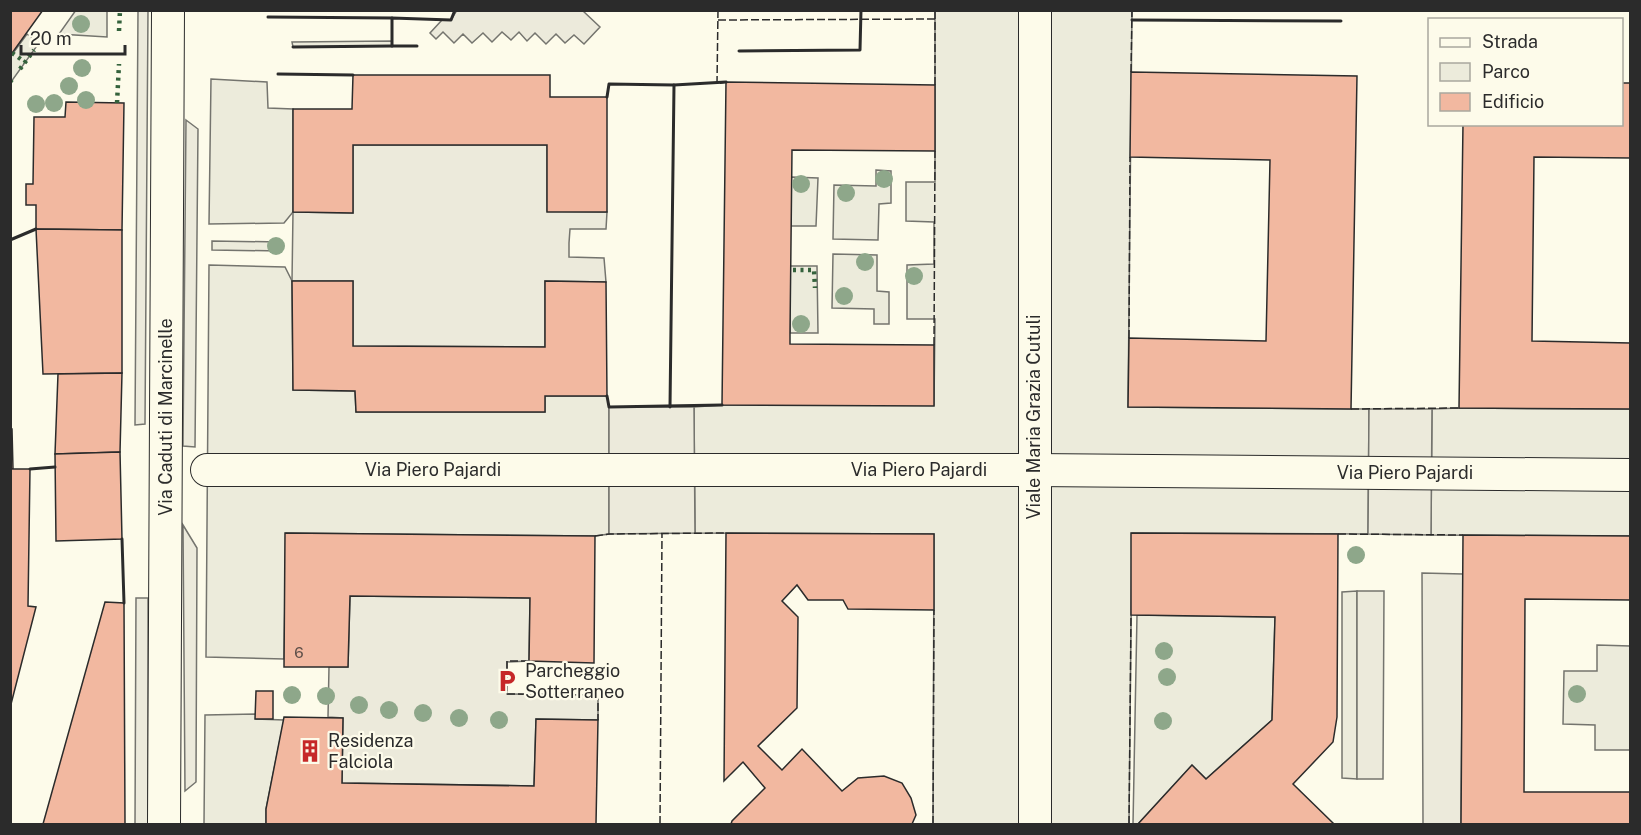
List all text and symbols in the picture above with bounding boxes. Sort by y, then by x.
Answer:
scale bar [21,18,124,56]
legend [1428,18,1623,126]
text: 20 m [30,28,72,49]
text: Strada [1482,31,1538,52]
text: Parco [1482,61,1530,82]
text: Edificio [1482,91,1544,112]
street label: Viale Maria Grazia Cutuli [1023,314,1044,520]
street label: Via Caduti di Marcinelle [155,318,176,516]
street label: Via Piero Pajardi [365,459,501,480]
street label: Via Piero Pajardi [851,459,987,480]
street label: Via Piero Pajardi [1337,462,1473,483]
house number: 6 [294,644,304,661]
place label: Parcheggio Sotterraneo [525,660,624,702]
parking icon: Parcheggio Sotterraneo [494,668,520,694]
place label: Residenza Falciola [328,730,414,772]
building icon: Residenza Falciola [297,738,323,764]

